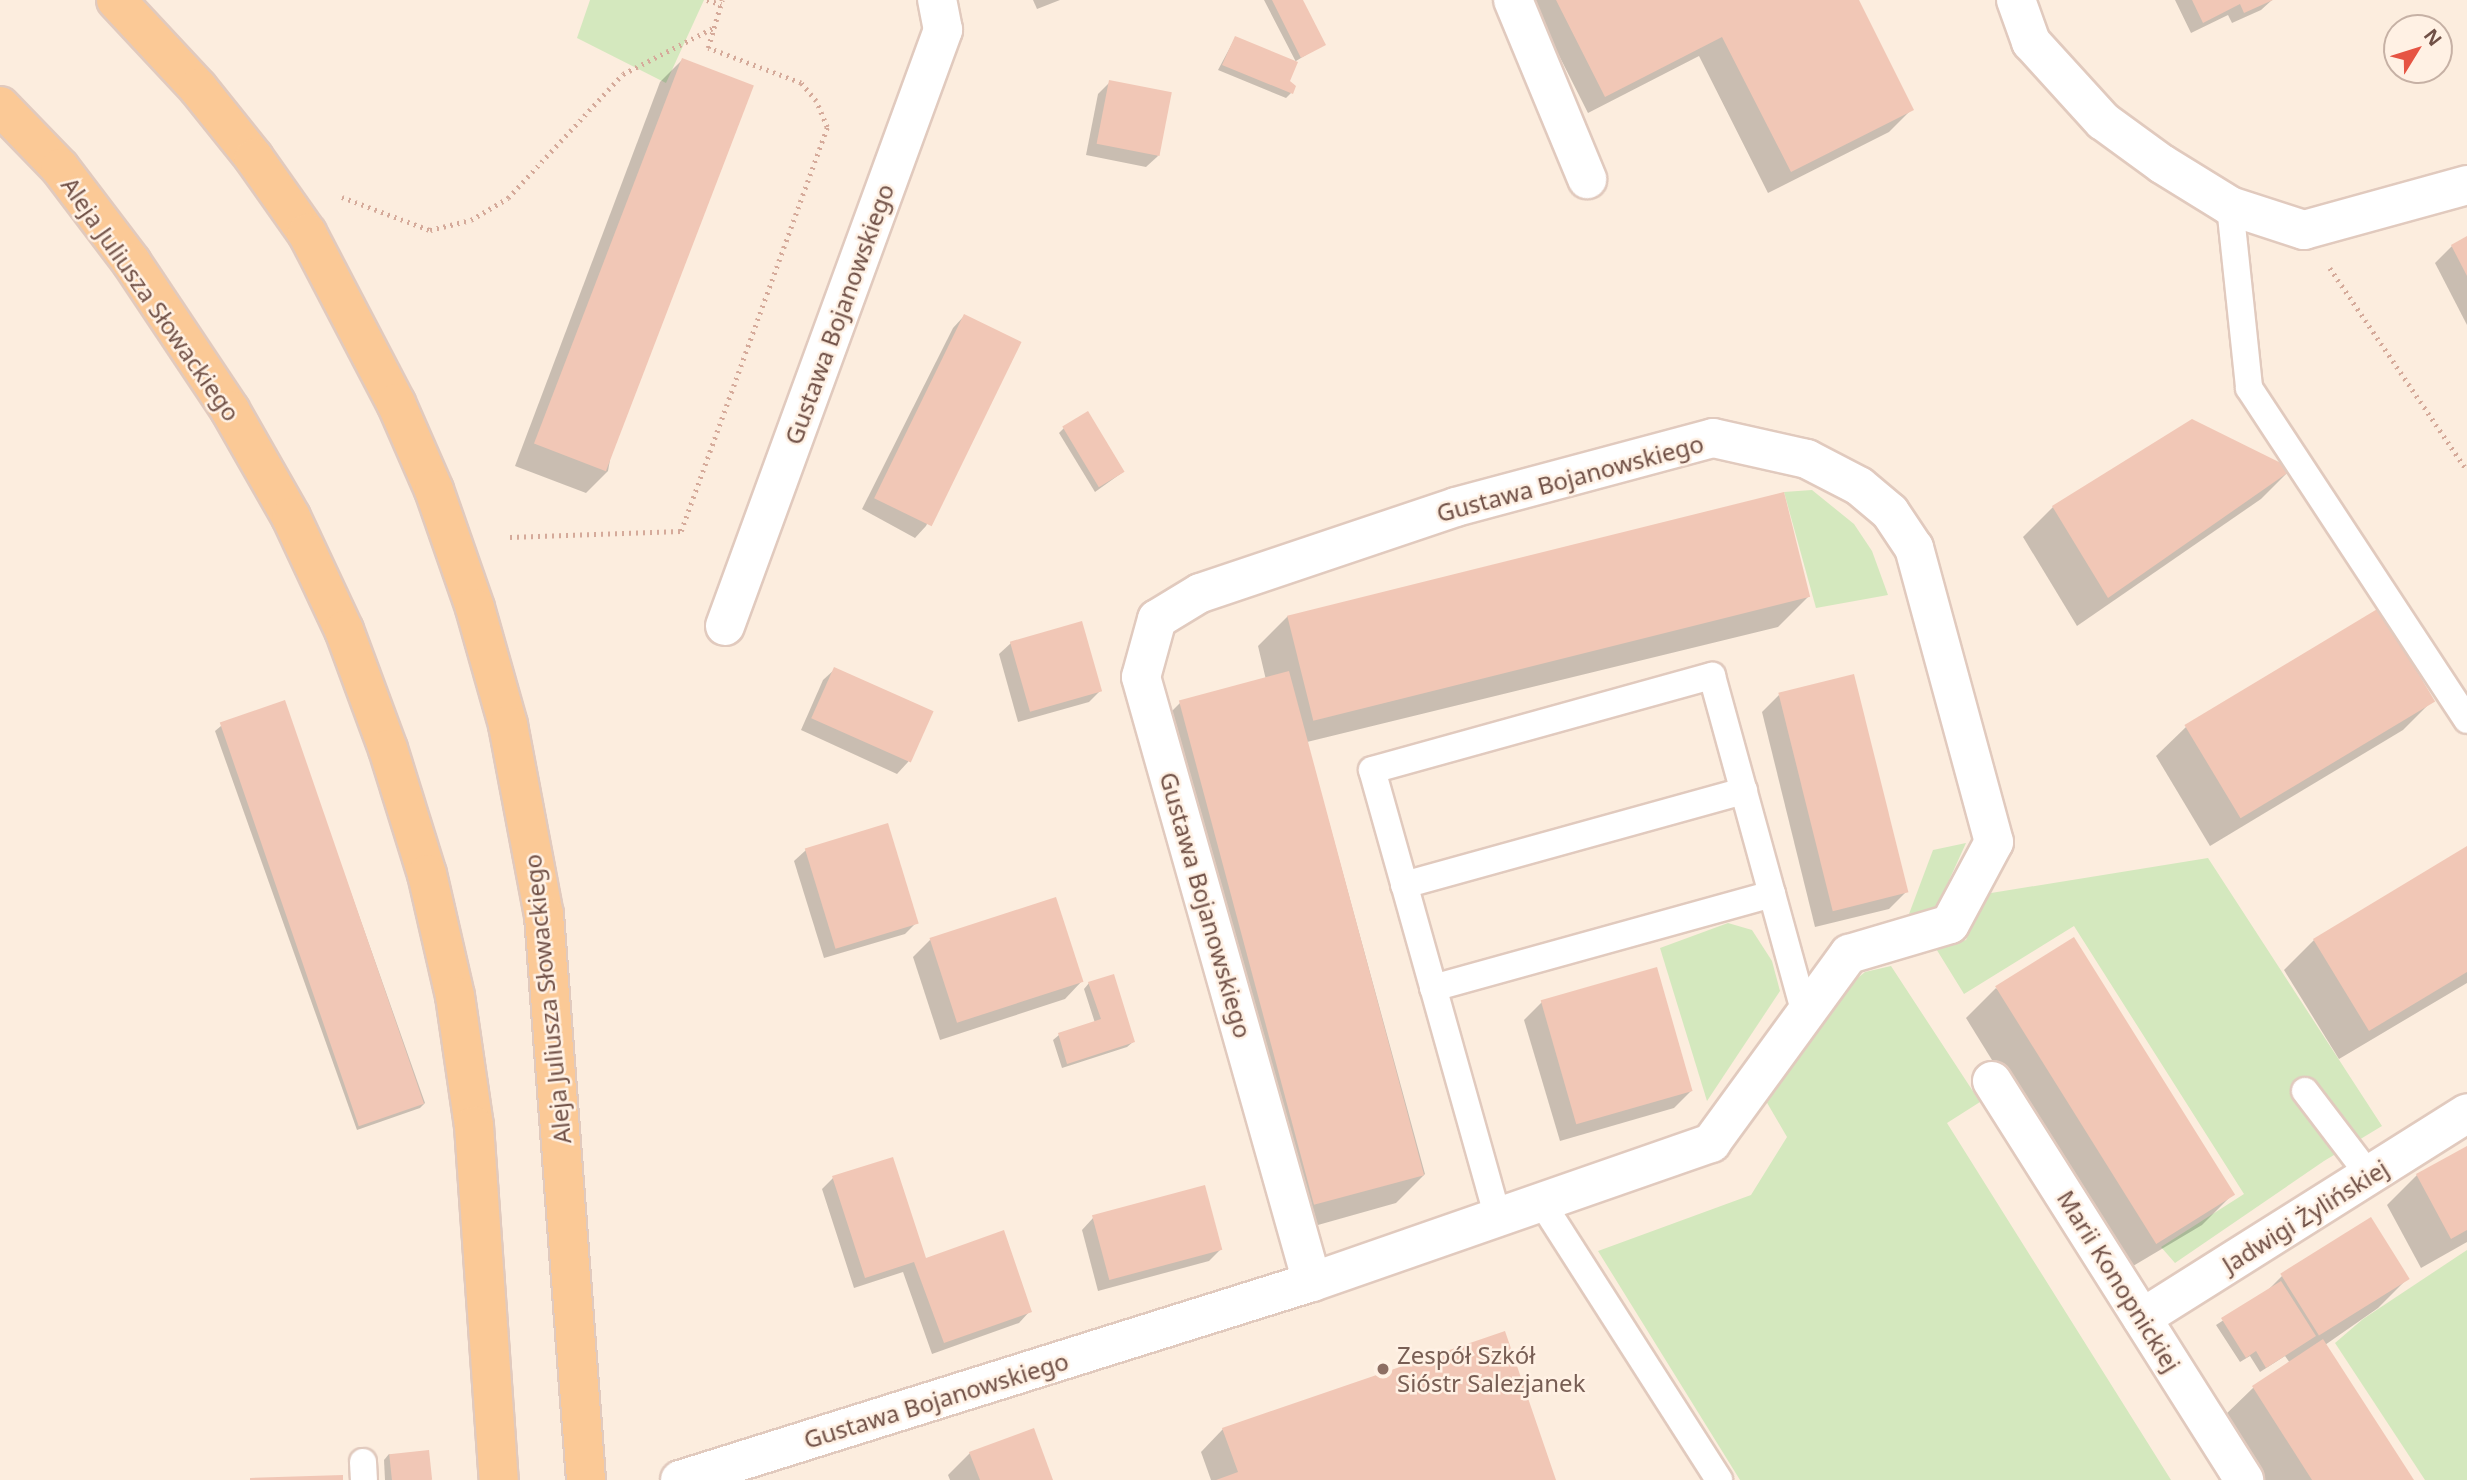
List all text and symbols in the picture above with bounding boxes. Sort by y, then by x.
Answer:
north arrow [2383,14,2453,84]
text: N [2418,23,2448,51]
street label: Aleja Juliusza Słowackiego [56,172,246,426]
street label: Gustawa Bojanowskiego [778,180,900,448]
street label: Gustawa Bojanowskiego [1433,428,1707,528]
street label: Gustawa Bojanowskiego [1154,769,1258,1041]
street label: Aleja Juliusza Słowackiego [517,853,577,1145]
street label: Jadwigi Żylińskiej [2217,1153,2393,1279]
street label: Marii Konopnickiej [2052,1185,2186,1377]
place label: Zespół Szkół Sióstr Salezjanek [1397,1341,1585,1397]
street label: Gustawa Bojanowskiego [800,1346,1072,1454]
marker: Zespół Szkół Sióstr Salezjanek [1375,1361,1391,1377]

